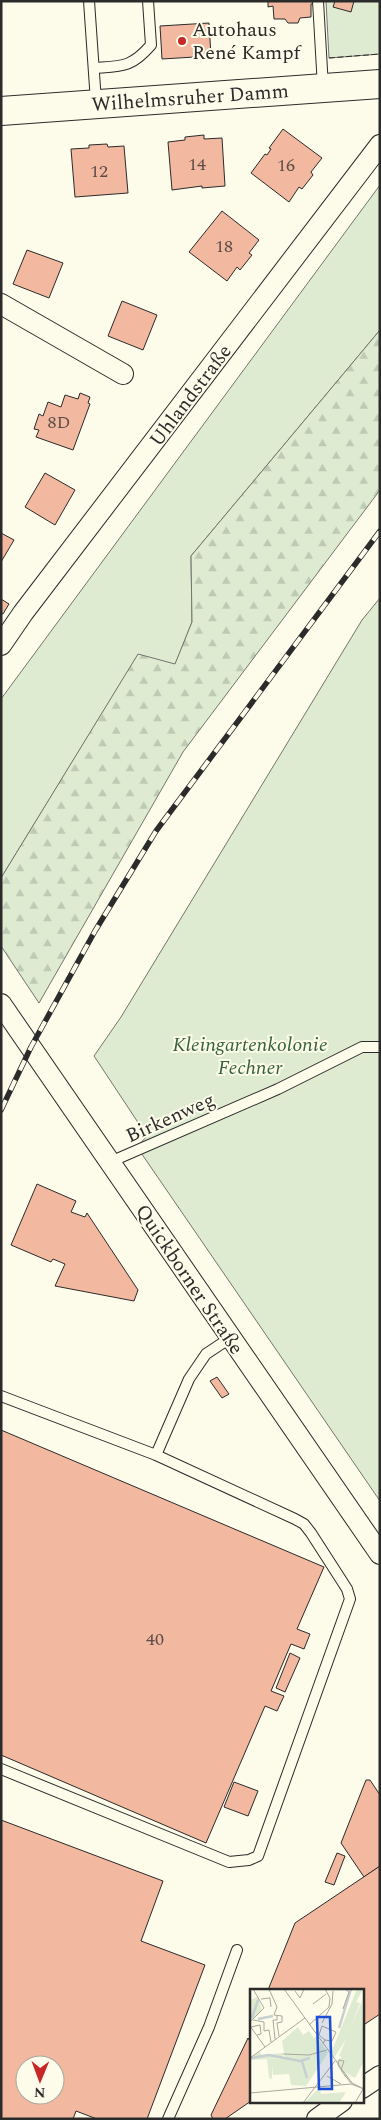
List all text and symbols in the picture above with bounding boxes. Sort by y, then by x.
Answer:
place label: Autohaus René Kampf [192,15,303,68]
marker: Autohaus René Kampf [176,35,188,47]
street label: Wilhelmsruher Damm [90,76,290,120]
house number: 14 [188,151,206,178]
house number: 16 [277,152,295,179]
house number: 12 [90,158,108,185]
house number: 18 [215,233,233,260]
street label: Uhlandstraße [142,338,239,453]
house number: 8D [48,409,70,436]
park label: Kleingartenkolonie Fechner [172,1030,328,1083]
street label: Birkenweg [121,1085,220,1151]
street label: Quickborner Straße [128,1198,251,1361]
house number: 40 [146,1626,164,1653]
inset map [250,1989,364,2102]
north arrow [15,2055,65,2105]
text: N [34,2082,46,2103]

